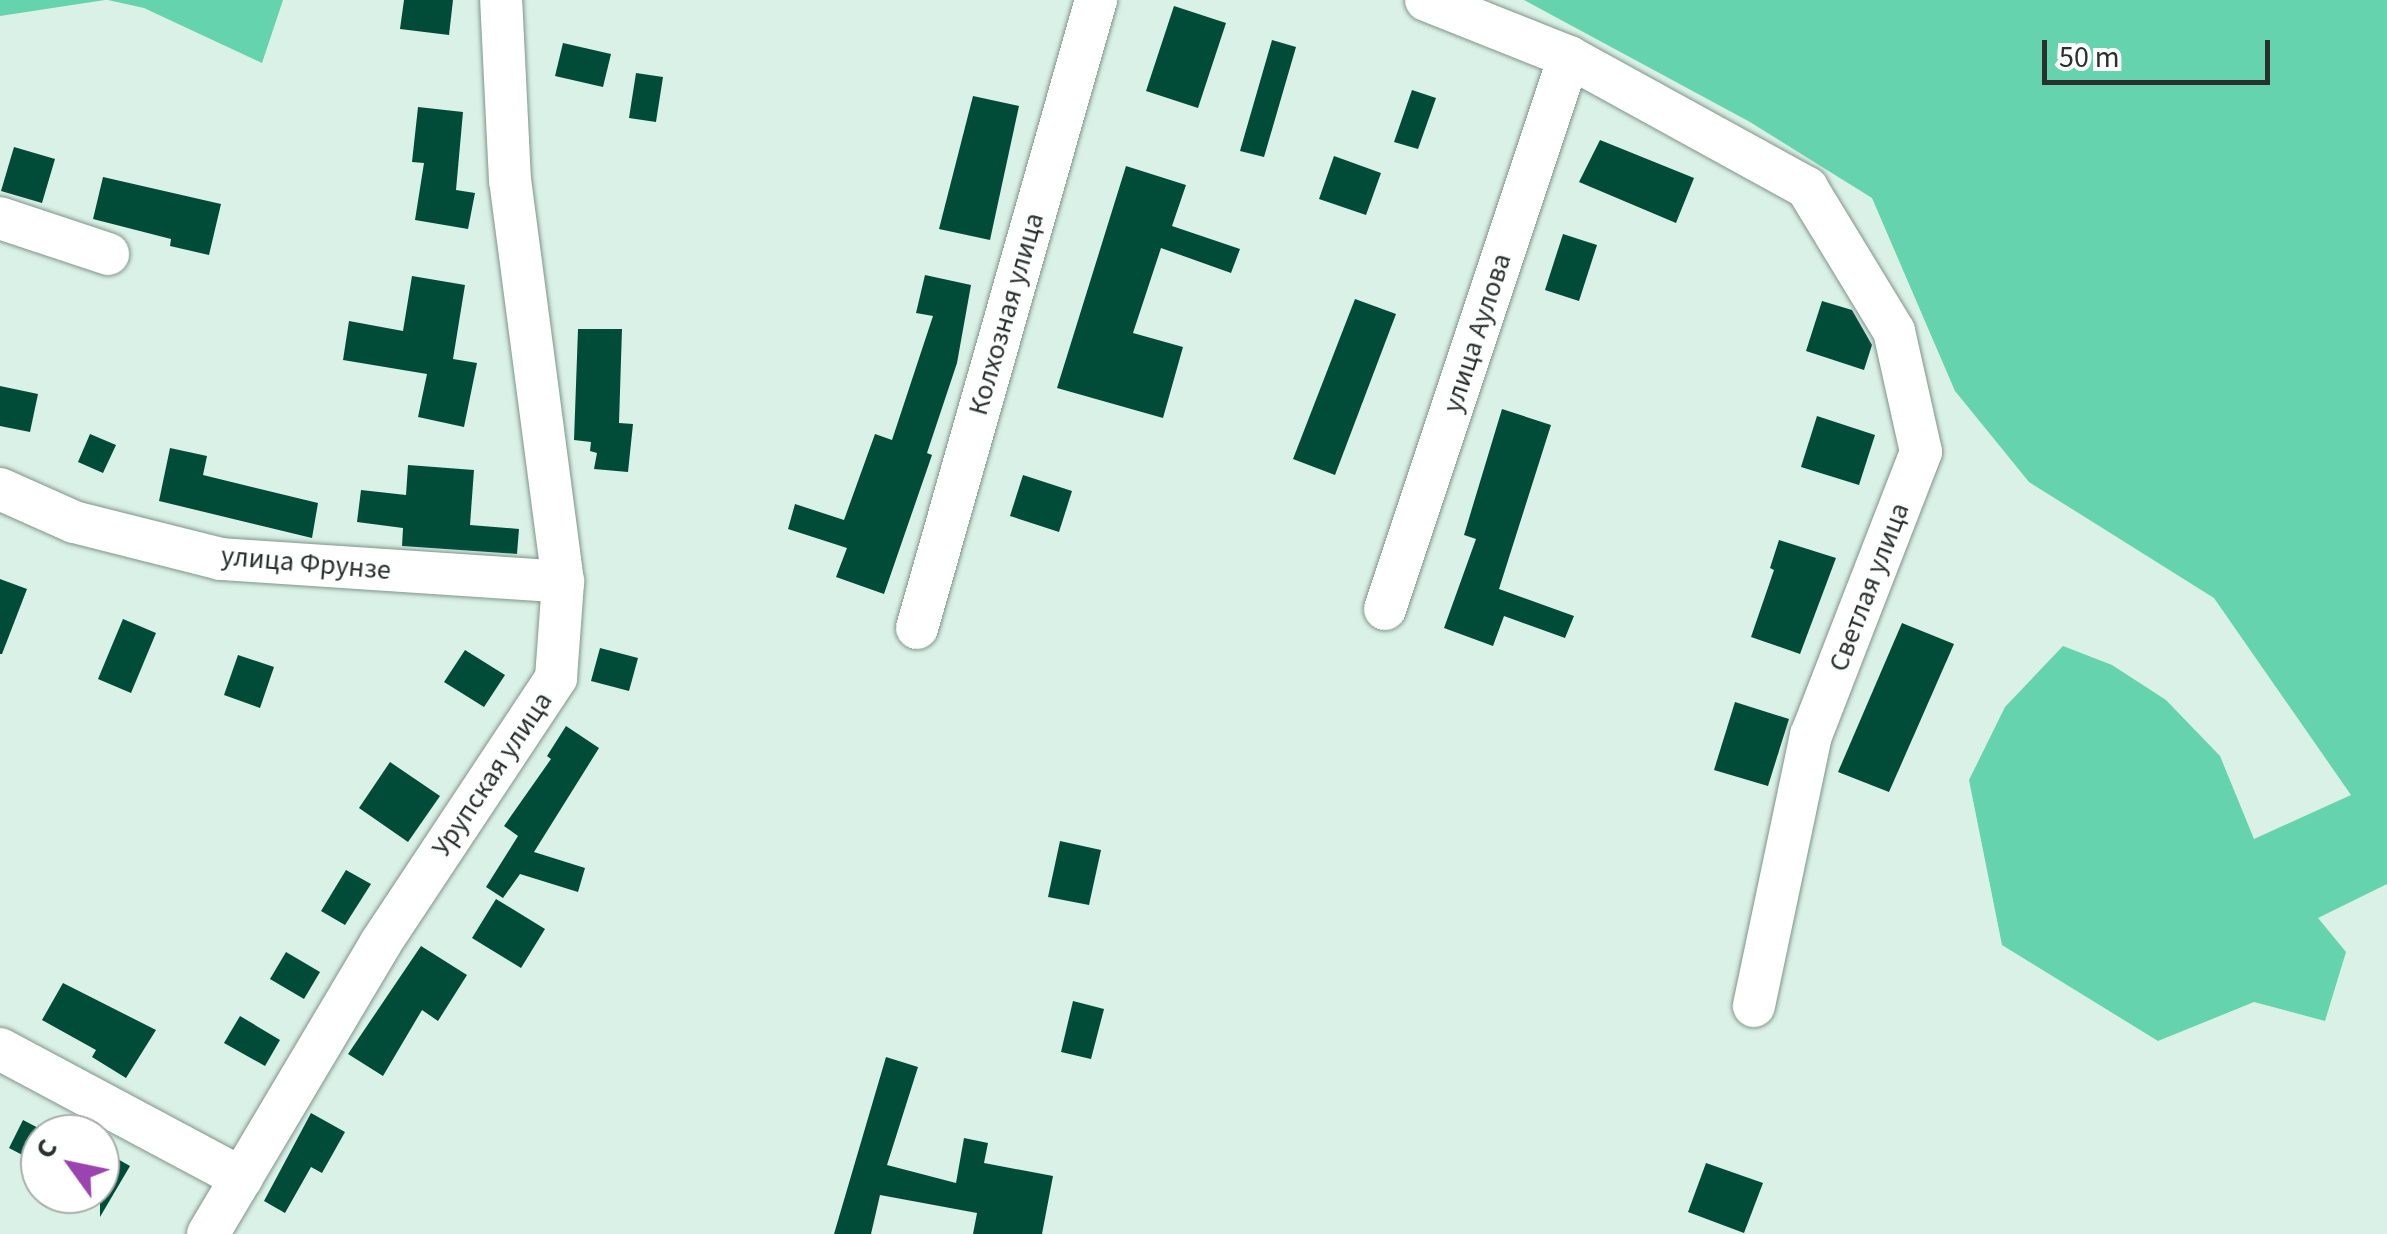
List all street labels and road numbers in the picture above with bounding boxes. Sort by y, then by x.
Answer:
street label: Колхозная улица [961,209,1051,419]
street label: улица Аулова [1435,249,1519,417]
street label: Светлая улица [1821,498,1917,676]
street label: улица Фрунзе [220,539,392,587]
street label: Урупская улица [425,685,559,863]

